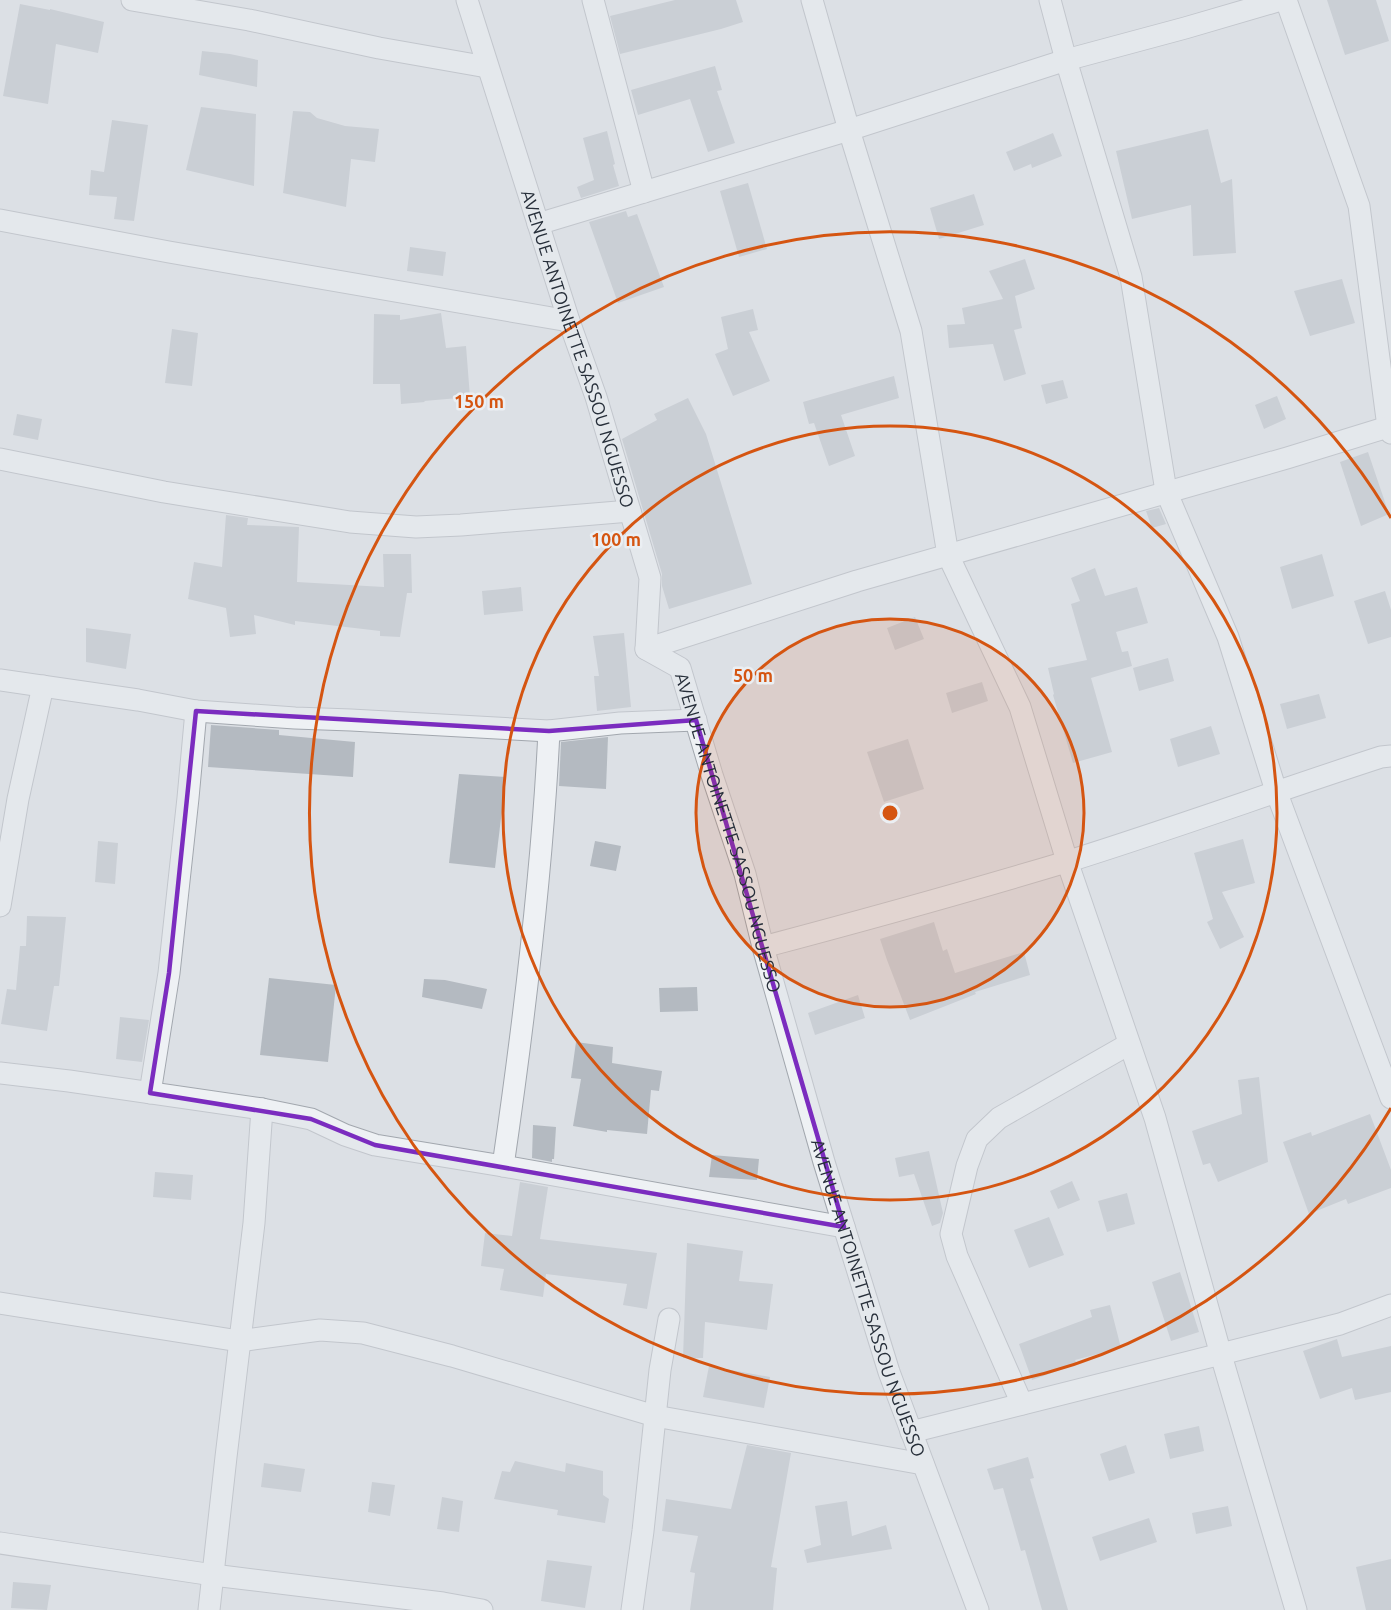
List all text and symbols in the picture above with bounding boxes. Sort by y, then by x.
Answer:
street label: AVENUE ANTOINETTE SASSOU NGUESSO [518,187,638,510]
text: 150 m [454,391,504,411]
text: 100 m [591,529,641,549]
text: 50 m [733,665,773,685]
street label: AVENUE ANTOINETTE SASSOU NGUESSO [672,670,785,995]
centre of rings [880,803,900,823]
street label: AVENUE ANTOINETTE SASSOU NGUESSO [808,1137,930,1459]

